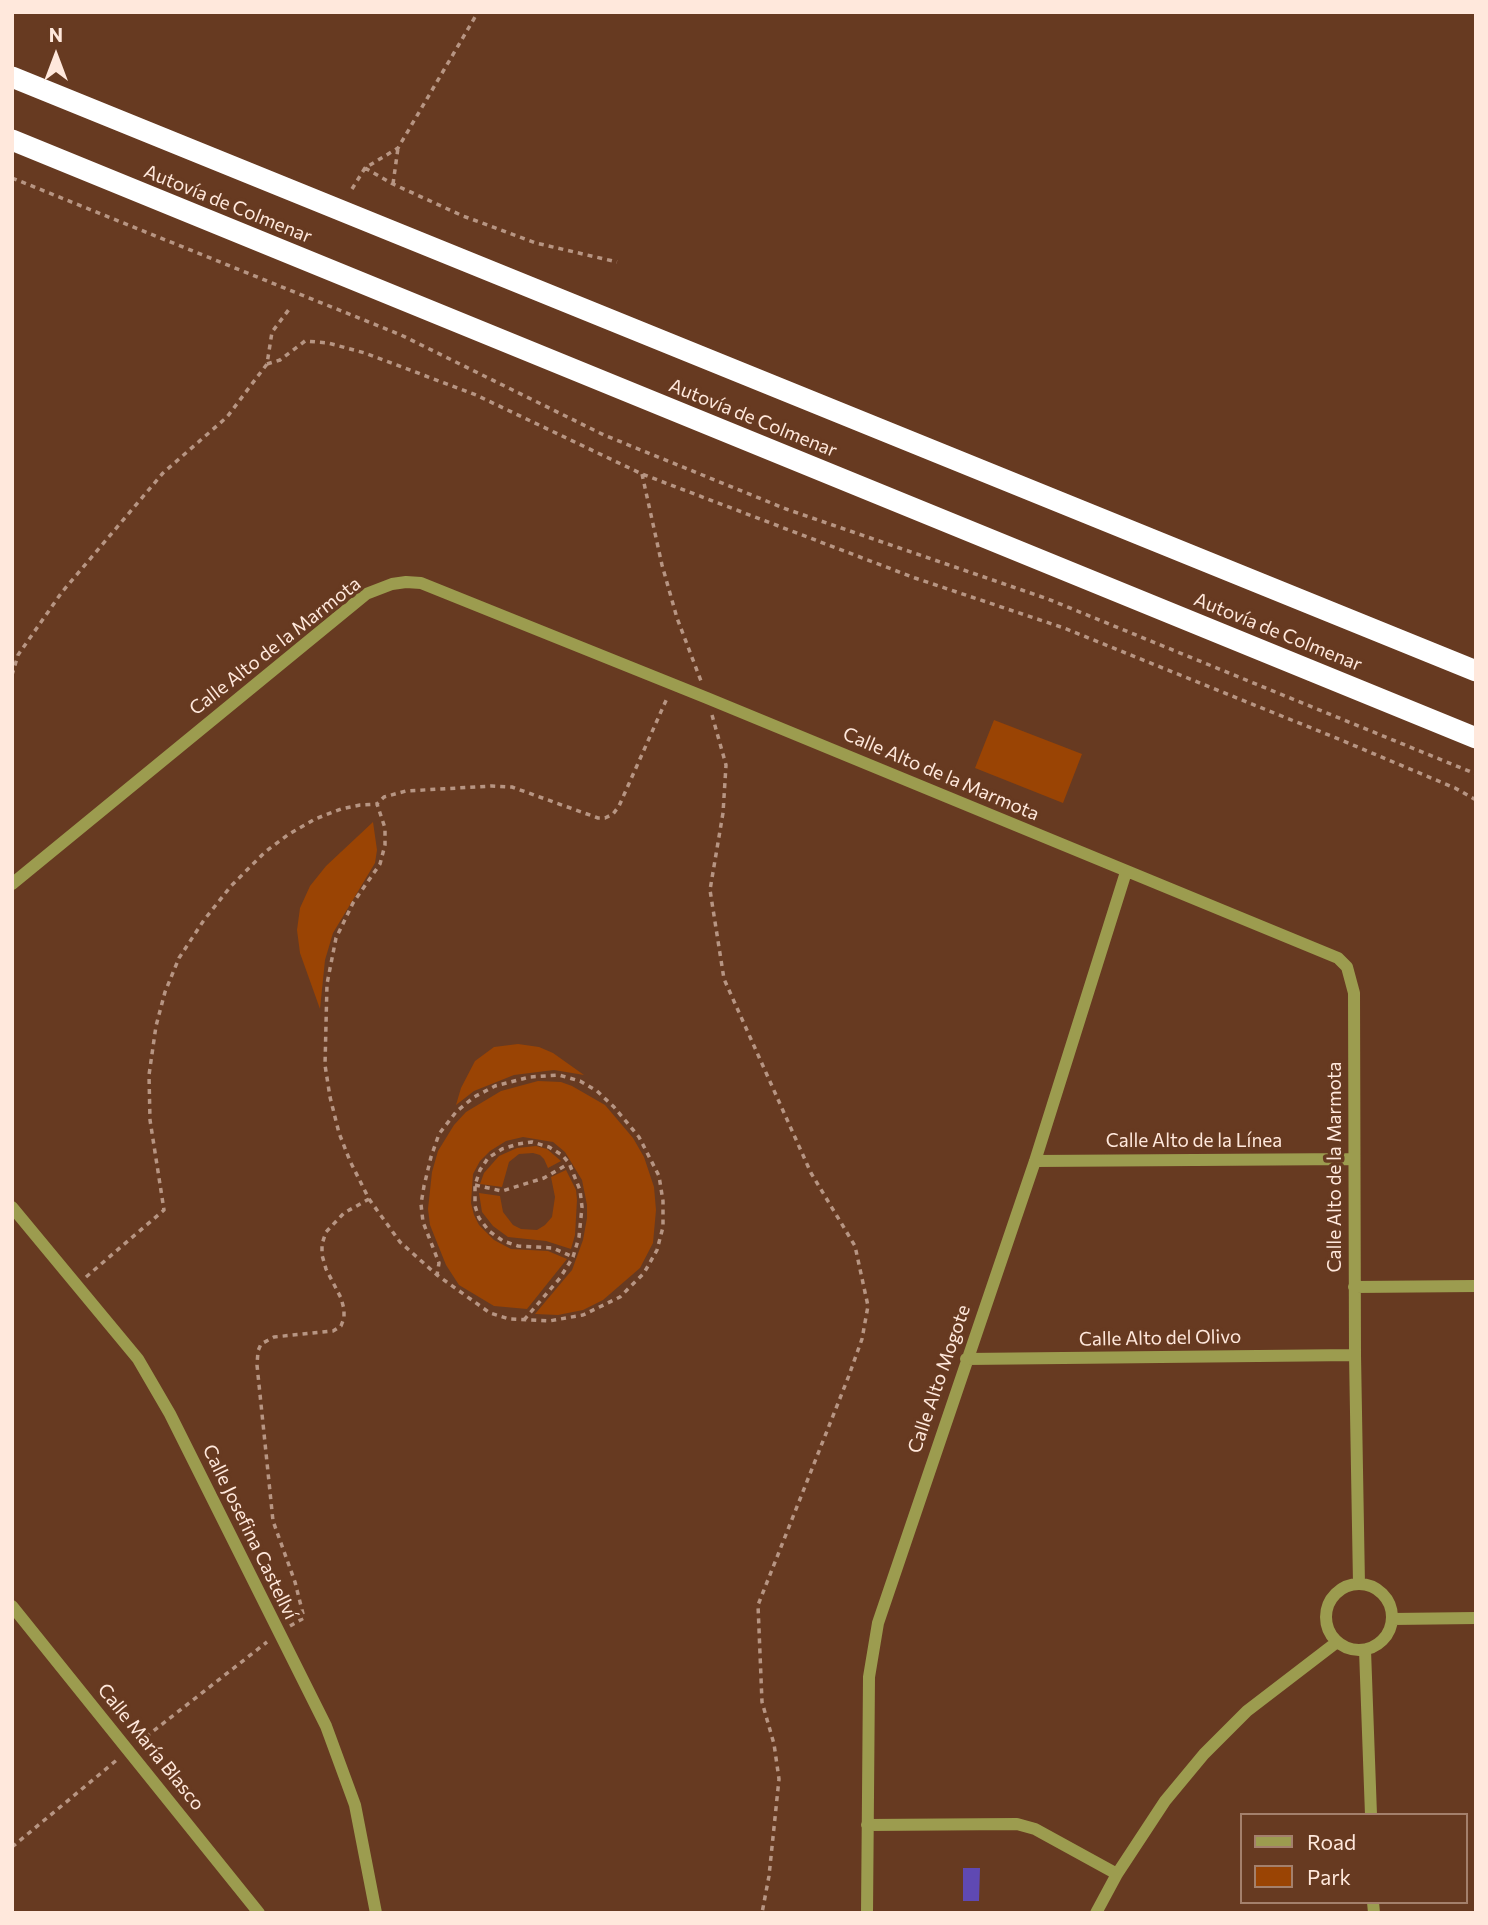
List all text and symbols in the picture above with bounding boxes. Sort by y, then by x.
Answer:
north arrow [21,21,91,91]
text: N [49,23,63,46]
street label: Autovía de Colmenar [141,160,315,248]
street label: Autovía de Colmenar [666,374,840,462]
street label: Calle Alto de la Marmota [185,572,365,720]
street label: Autovía de Colmenar [1191,588,1365,676]
street label: Calle Alto de la Marmota [839,722,1043,826]
street label: Calle Alto de la Marmota [1324,1062,1346,1272]
street label: Calle Alto de la Línea [1106,1130,1282,1152]
street label: Calle Alto Mogote [903,1302,975,1456]
street label: Calle Alto del Olivo [1079,1325,1241,1351]
street label: Calle Josefina Castellví [198,1441,302,1623]
street label: Calle María Blasco [93,1679,209,1815]
legend [1240,1813,1467,1904]
text: Road [1307,1829,1356,1854]
text: Park [1307,1864,1351,1889]

